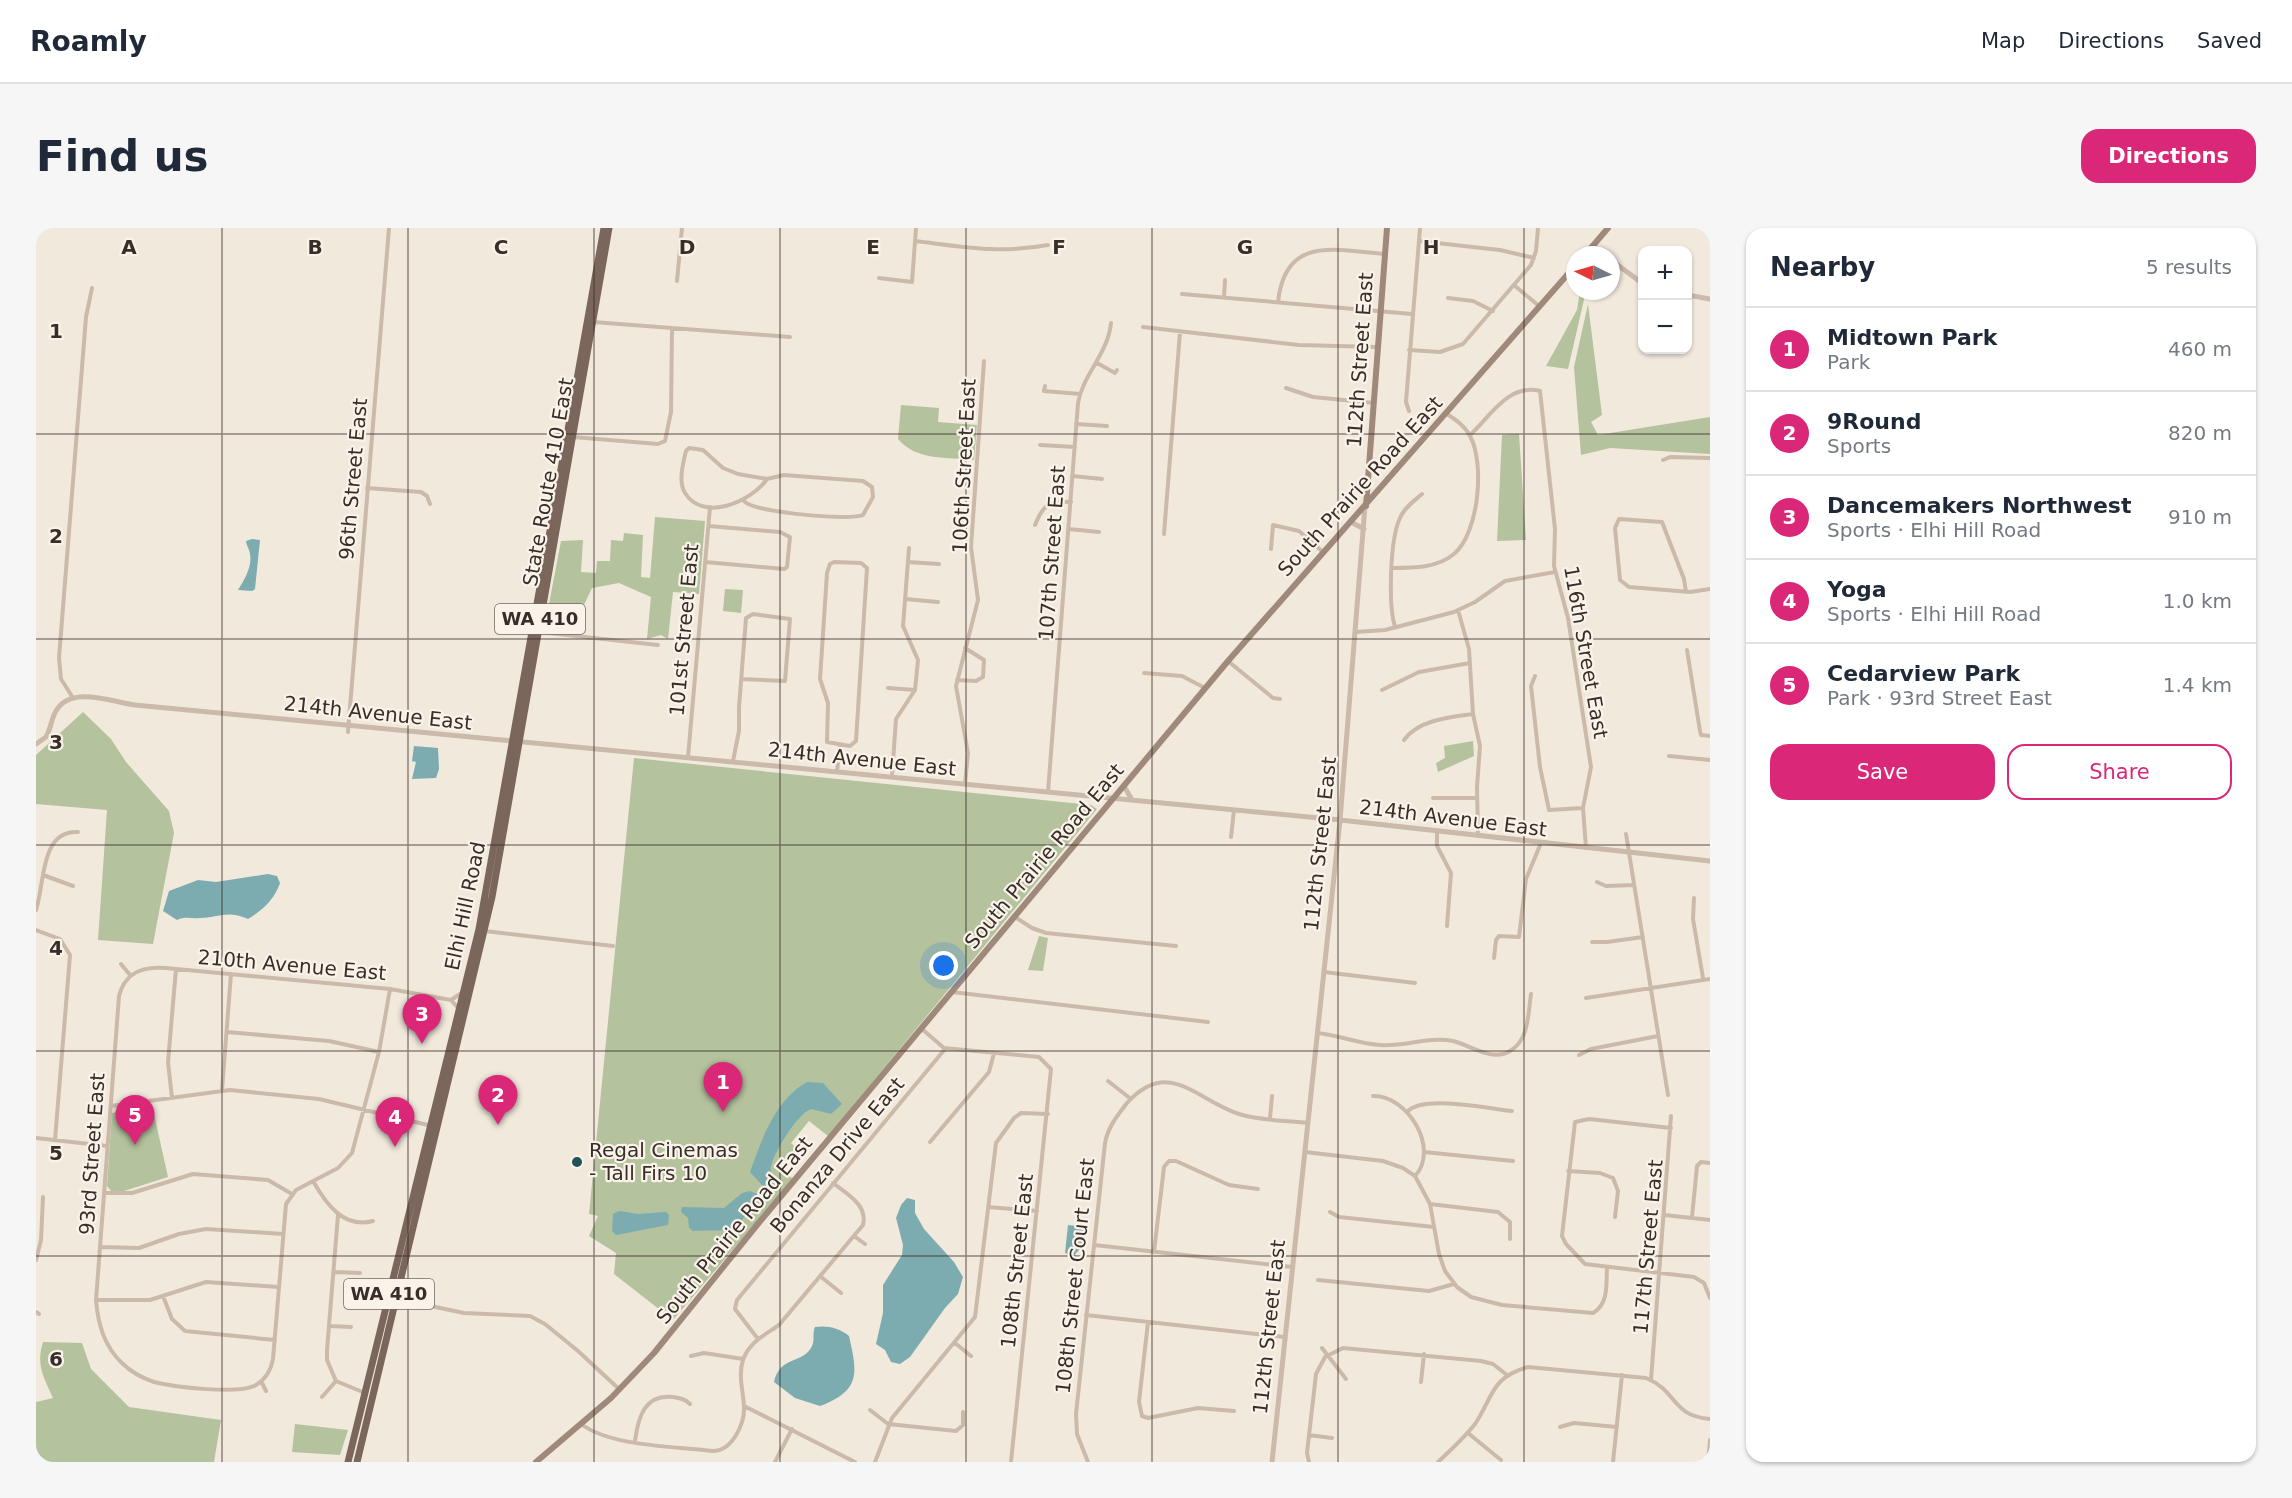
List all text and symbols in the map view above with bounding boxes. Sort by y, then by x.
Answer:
text: Roamly [30,25,147,58]
text: Map [1981,29,2025,53]
text: Directions [2058,29,2164,53]
text: Saved [2197,29,2262,53]
button: Directions [2081,129,2256,183]
text: Find us [36,132,209,181]
text: A [121,235,137,259]
text: B [307,235,323,259]
text: C [494,235,508,259]
text: D [679,235,695,259]
text: E [866,235,880,259]
text: F [1052,235,1066,259]
text: G [1237,235,1253,259]
text: H [1423,235,1439,259]
north arrow [1566,246,1620,300]
map controls [1638,246,1692,354]
button: + [1638,246,1692,300]
text: Nearby [1770,252,1875,282]
text: 5 results [2146,255,2232,279]
street label: 112th Street East [1342,272,1378,448]
button: − [1638,300,1692,354]
text: 1 [49,319,63,343]
text: Midtown Park [1827,325,1997,350]
text: 1 [1783,337,1796,361]
text: 460 m [2168,337,2232,361]
text: Park [1827,350,1870,374]
street label: State Route 410 East [518,376,578,588]
street label: 106th Street East [947,378,981,554]
street label: South Prairie Road East [1273,391,1447,581]
street label: 96th Street East [334,397,372,561]
text: 9Round [1827,409,1921,434]
text: 2 [1783,421,1796,445]
text: 820 m [2168,421,2232,445]
text: Sports [1827,434,1891,458]
street label: 107th Street East [1034,465,1070,641]
text: Dancemakers Northwest [1827,493,2131,518]
text: 3 [1783,505,1796,529]
text: 910 m [2168,505,2232,529]
text: Sports · Elhi Hill Road [1827,518,2041,542]
text: 2 [49,524,63,548]
street label: 101st Street East [665,543,704,717]
street label: 116th Street East [1559,564,1613,741]
text: Yoga [1827,577,1887,602]
text: 4 [1783,589,1796,613]
text: 1.0 km [2163,589,2232,613]
text: Sports · Elhi Hill Road [1827,602,2041,626]
road number: WA 410 [495,604,585,634]
text: Cedarview Park [1827,661,2020,686]
text: 5 [1783,673,1796,697]
text: 1.4 km [2163,673,2232,697]
text: Park · 93rd Street East [1827,686,2052,710]
street label: 214th Avenue East [283,691,473,735]
text: 3 [49,730,63,754]
street label: 214th Avenue East [767,737,957,781]
button: Save [1770,744,1995,800]
button: Share [2007,744,2232,800]
street label: 112th Street East [1299,755,1341,932]
street label: South Prairie Road East [959,758,1129,953]
street label: 214th Avenue East [1358,795,1548,841]
street label: Elhi Hill Road [440,839,490,973]
text: 4 [49,936,63,960]
street label: 210th Avenue East [197,945,387,985]
your location [929,951,958,980]
pin: 3 [402,994,442,1044]
pin: 1 [704,1062,742,1112]
street label: 93rd Street East [74,1072,110,1236]
street label: Bonanza Drive East [765,1072,909,1238]
pin: 2 [478,1076,518,1125]
pin: 5 [116,1096,154,1145]
pin: 4 [376,1098,414,1147]
street label: South Prairie Road East [651,1131,817,1329]
place label: Regal Cinemas - Tall Firs 10 [589,1138,738,1185]
text: 5 [49,1141,63,1165]
marker: Regal Cinemas - Tall Firs 10 [570,1155,584,1169]
street label: 108th Street Court East [1051,1157,1099,1395]
street label: 117th Street East [1628,1158,1668,1335]
street label: 108th Street East [996,1172,1038,1349]
street label: 112th Street East [1248,1238,1290,1415]
road number: WA 410 [344,1279,434,1309]
text: 6 [49,1347,63,1371]

